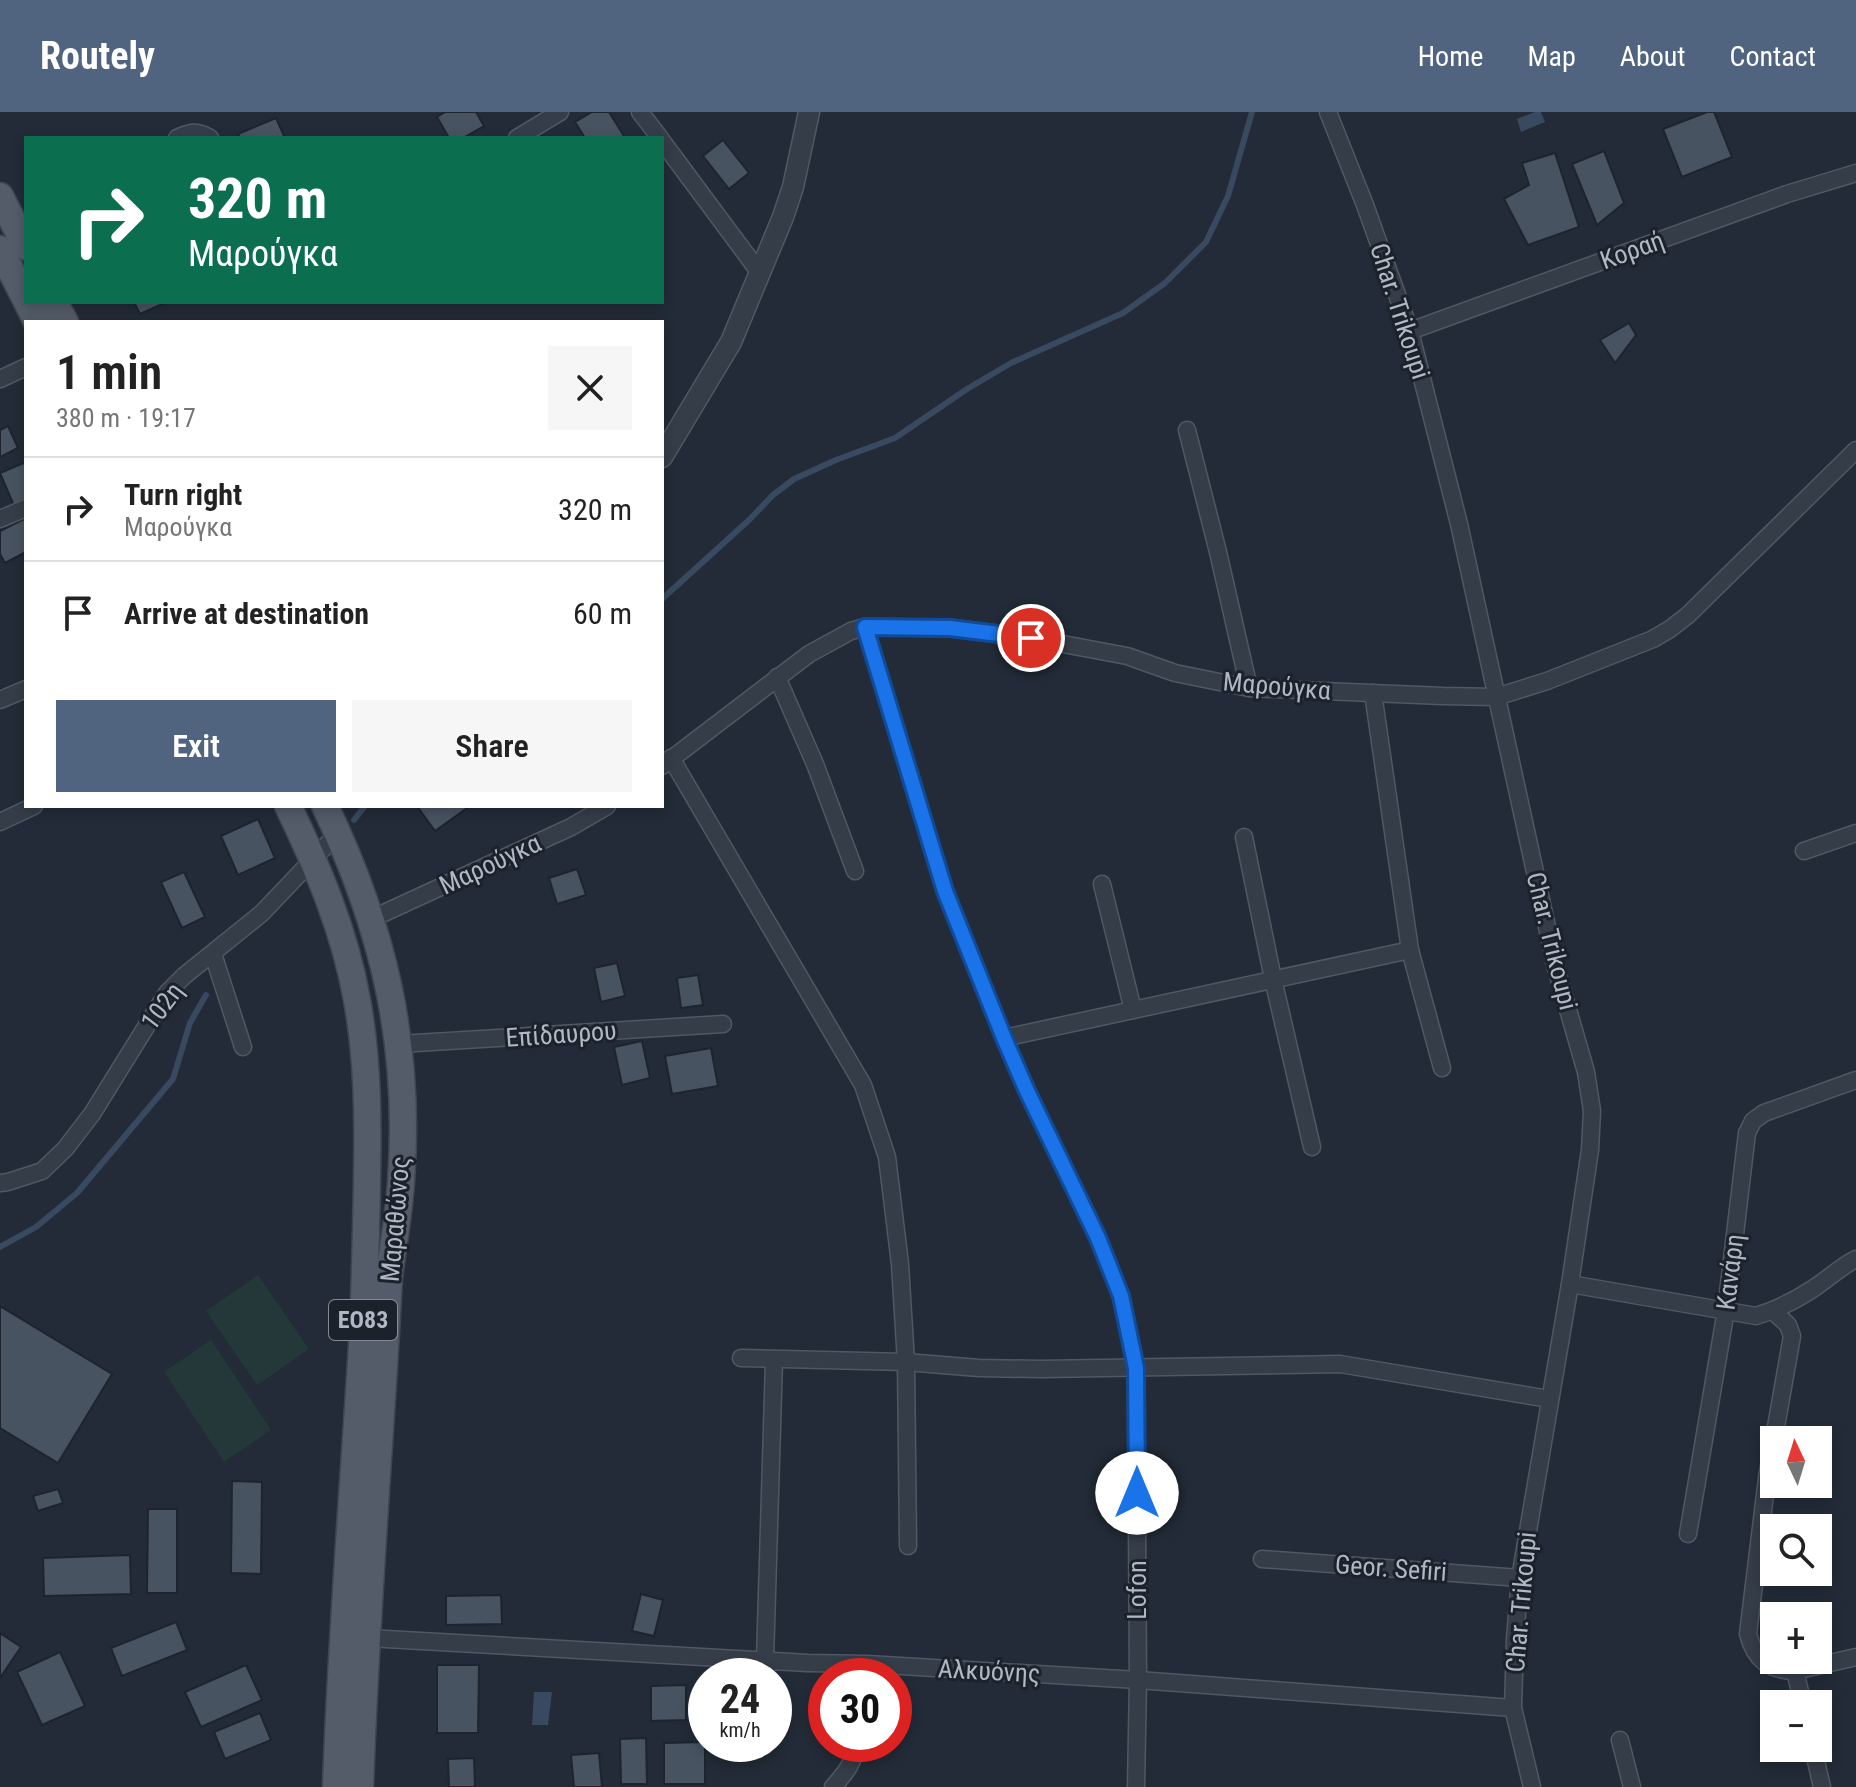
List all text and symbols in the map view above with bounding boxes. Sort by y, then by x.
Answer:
text: Routely [40,34,155,78]
text: Home [1418,40,1483,73]
text: Map [1527,40,1576,73]
text: About [1620,40,1686,73]
text: Contact [1730,40,1816,73]
text: 320 m [188,166,327,232]
icon: right [56,168,160,272]
street label: Κοραή [1596,225,1668,275]
text: Μαρούγκα [188,233,338,275]
street label: Char. Trikoupi [1364,239,1436,383]
text: 1 min [56,344,162,401]
button: close [548,346,632,430]
text: 380 m · 19:17 [56,403,196,433]
text: Turn right [124,477,242,512]
icon: right [56,487,100,531]
text: 320 m [558,492,632,527]
text: Μαρούγκα [124,512,232,542]
icon: arrive [56,591,100,635]
text: Arrive at destination [124,596,369,631]
text: 60 m [573,596,632,631]
pin [997,604,1065,672]
icon: arrive [1009,616,1053,660]
street label: Μαρούγκα [1222,666,1332,706]
button: Exit [56,700,336,792]
button: Share [352,700,632,792]
street label: Μαρούγκα [435,827,545,900]
street label: Char. Trikoupi [1520,869,1584,1013]
street label: 102η [135,976,189,1036]
street label: Επίδαυρου [505,1015,617,1053]
street label: Μαραθώνος [375,1155,415,1283]
street label: Κανάρη [1710,1232,1750,1312]
road number: ΕΟ83 [329,1300,397,1340]
north arrow [1760,1426,1832,1498]
map controls [1760,1426,1832,1762]
position arrow [1095,1451,1179,1535]
button: search [1760,1514,1832,1586]
street label: Char. Trikoupi [1500,1530,1542,1674]
street label: Geor. Sefiri [1334,1549,1448,1587]
street label: Lofon [1122,1560,1152,1620]
button: + [1760,1602,1832,1674]
street label: Αλκυόνης [937,1653,1041,1689]
speed limit sign: 30 [808,1658,912,1762]
text: 24 [720,1676,760,1723]
button: − [1760,1690,1832,1762]
text: km/h [719,1718,761,1742]

